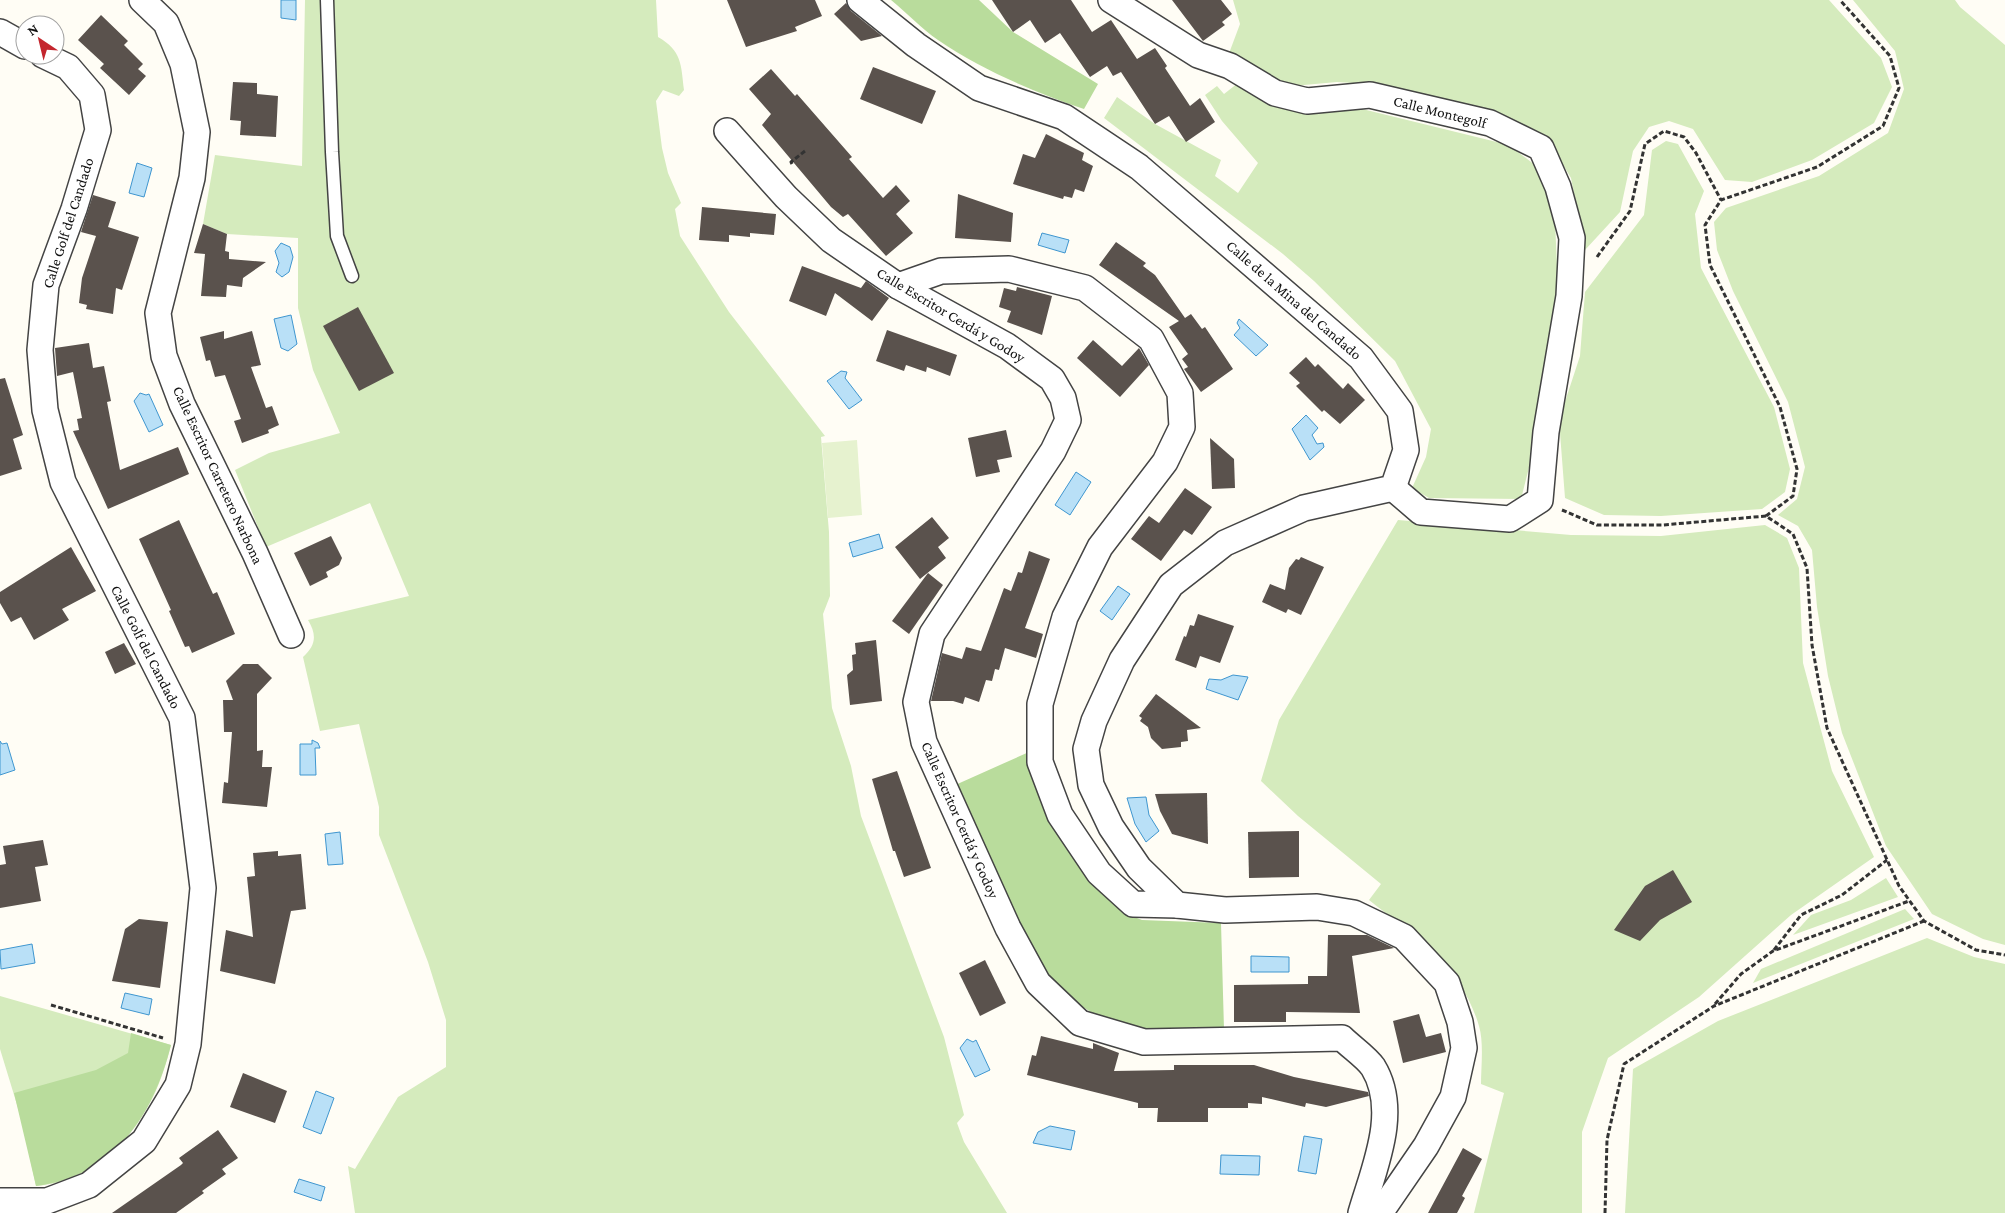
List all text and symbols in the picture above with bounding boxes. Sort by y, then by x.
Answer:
north arrow [15,15,65,65]
text: N [24,20,41,39]
street label: Calle Montegolf [1392,93,1490,133]
street label: Calle Golf del Candado [39,156,97,290]
street label: Calle de la Mina del Candado [1223,237,1365,363]
street label: Calle Escritor Cerdá y Godoy [874,264,1028,367]
street label: Calle Escritor Carretero Narbona [170,383,266,567]
street label: Calle Golf del Candado [108,583,184,711]
street label: Calle Escritor Cerdá y Godoy [917,739,1002,901]

